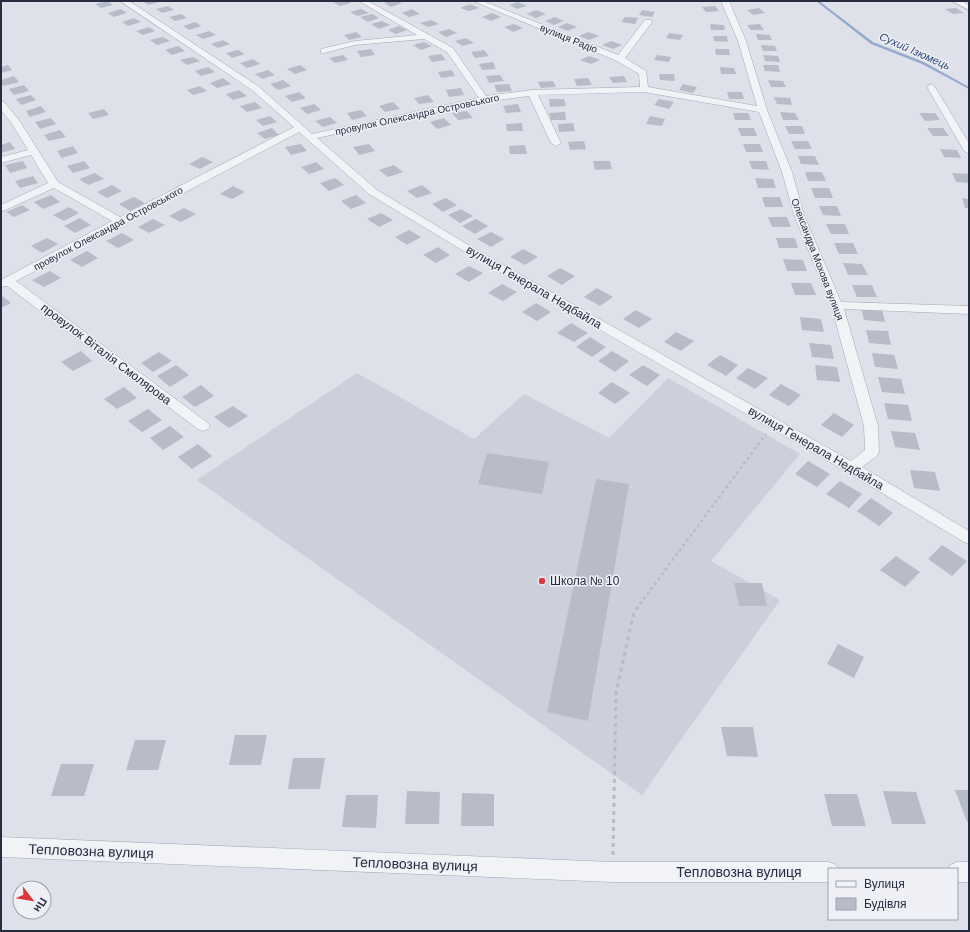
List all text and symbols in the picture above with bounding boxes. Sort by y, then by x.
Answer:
street label: вулиця Радіо [539,22,599,55]
water label: Сухий Ізюмець [878,30,952,72]
street label: провулок Олександра Островського [334,92,501,137]
street label: провулок Олександра Островського [32,184,185,273]
street label: Олександра Мохова вулиця [789,197,846,322]
street label: вулиця Генерала Недбайла [464,242,604,332]
street label: провулок Віталія Смолярова [38,300,174,408]
street label: вулиця Генерала Недбайла [746,403,886,493]
place label: Школа № 10 [550,574,620,588]
marker: Школа № 10 [537,576,547,586]
street label: Тепловозна вулиця [28,841,154,861]
street label: Тепловозна вулиця [352,854,478,874]
street label: Тепловозна вулиця [676,864,802,880]
legend [828,868,958,920]
text: Вулиця [864,877,905,891]
north arrow [12,880,52,920]
text: Пн [32,896,49,914]
text: Будівля [864,897,906,911]

